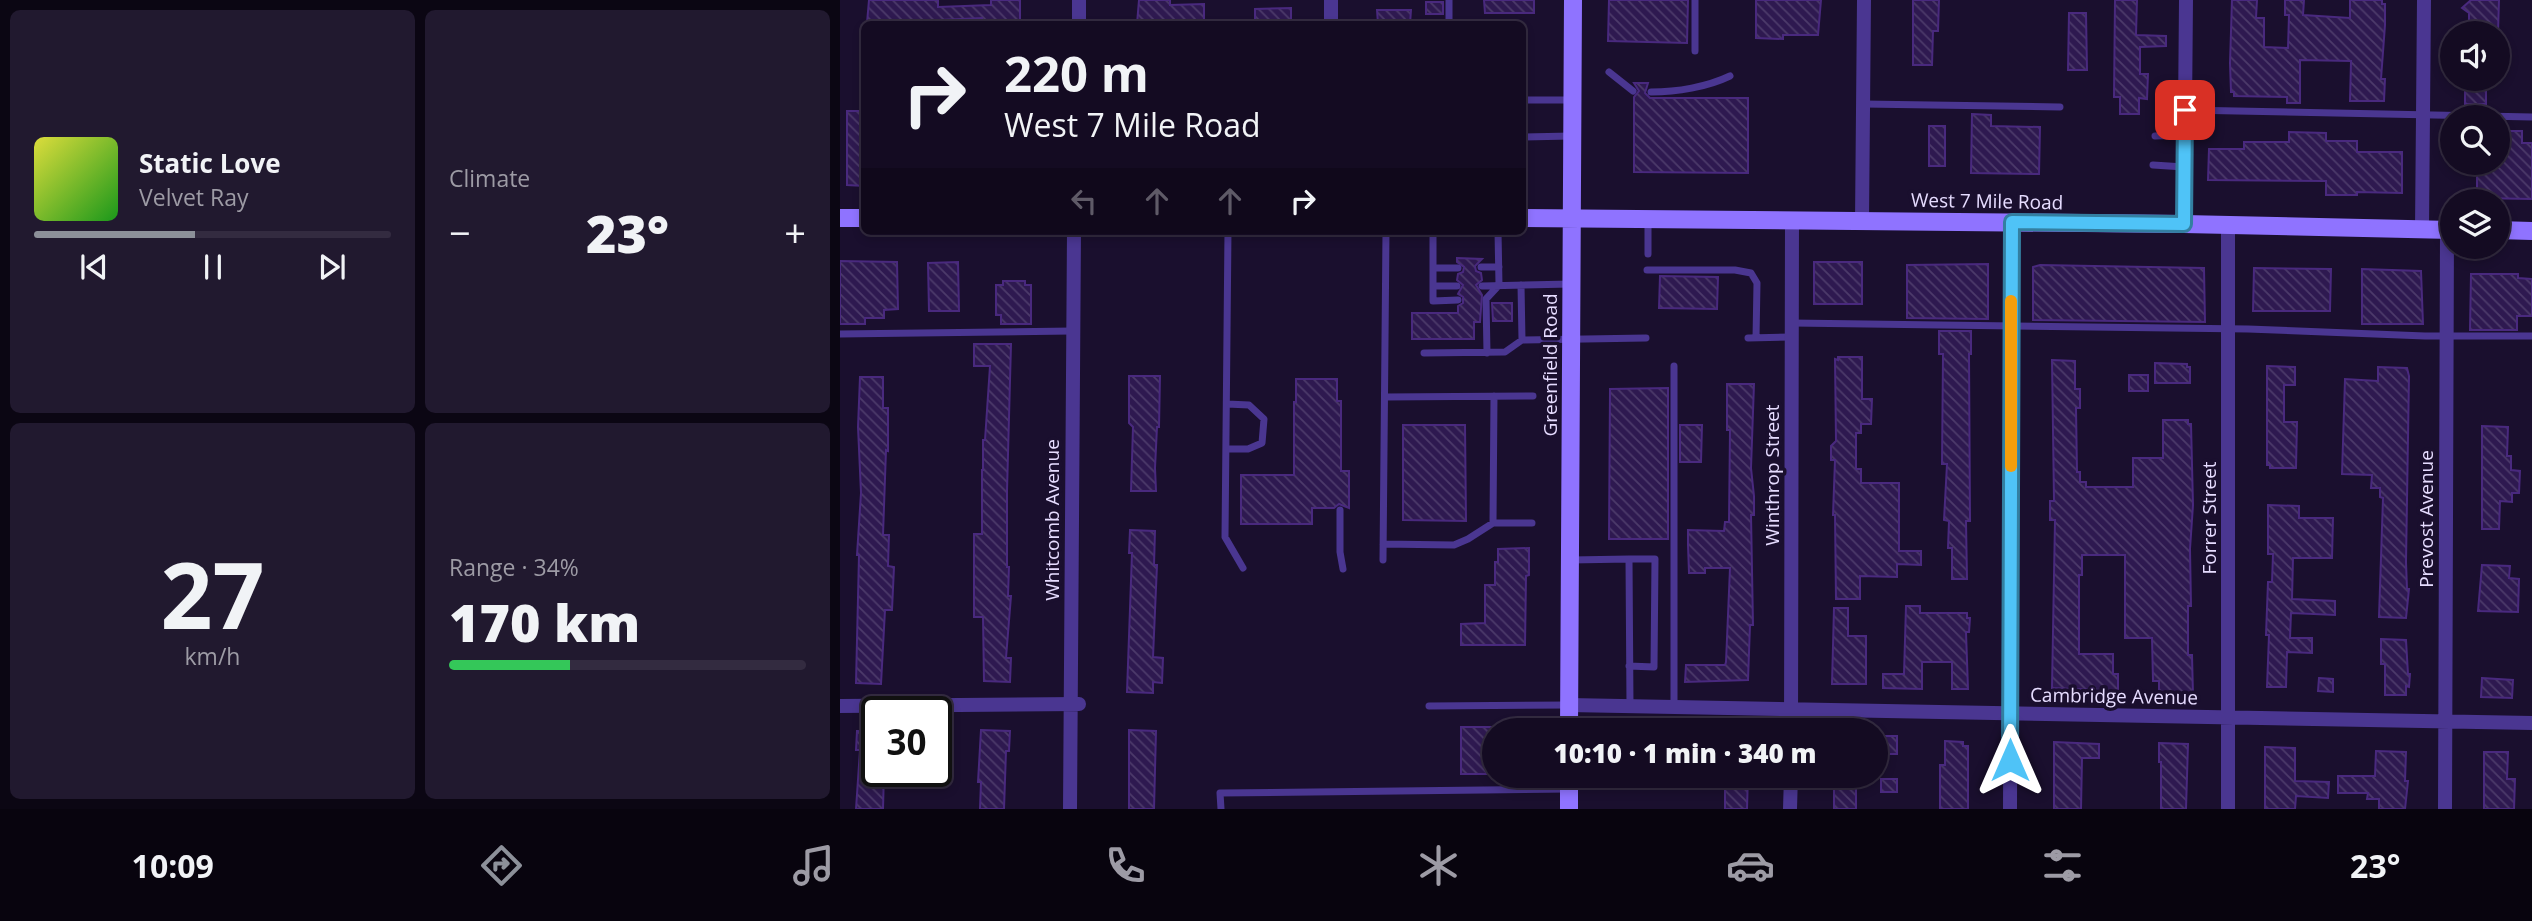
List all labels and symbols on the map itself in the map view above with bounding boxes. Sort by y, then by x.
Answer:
pin [2155,80,2215,140]
street label: West 7 Mile Road [1911,187,2063,215]
street label: Greenfield Road [1537,293,1563,437]
street label: Winthrop Street [1759,404,1785,546]
street label: Whitcomb Avenue [1039,439,1065,601]
street label: Prevost Avenue [2413,450,2439,588]
street label: Forrer Street [2196,461,2222,575]
street label: Cambridge Avenue [2030,682,2198,710]
speed limit sign: 30 [861,696,952,787]
position arrow [1973,723,2047,797]

